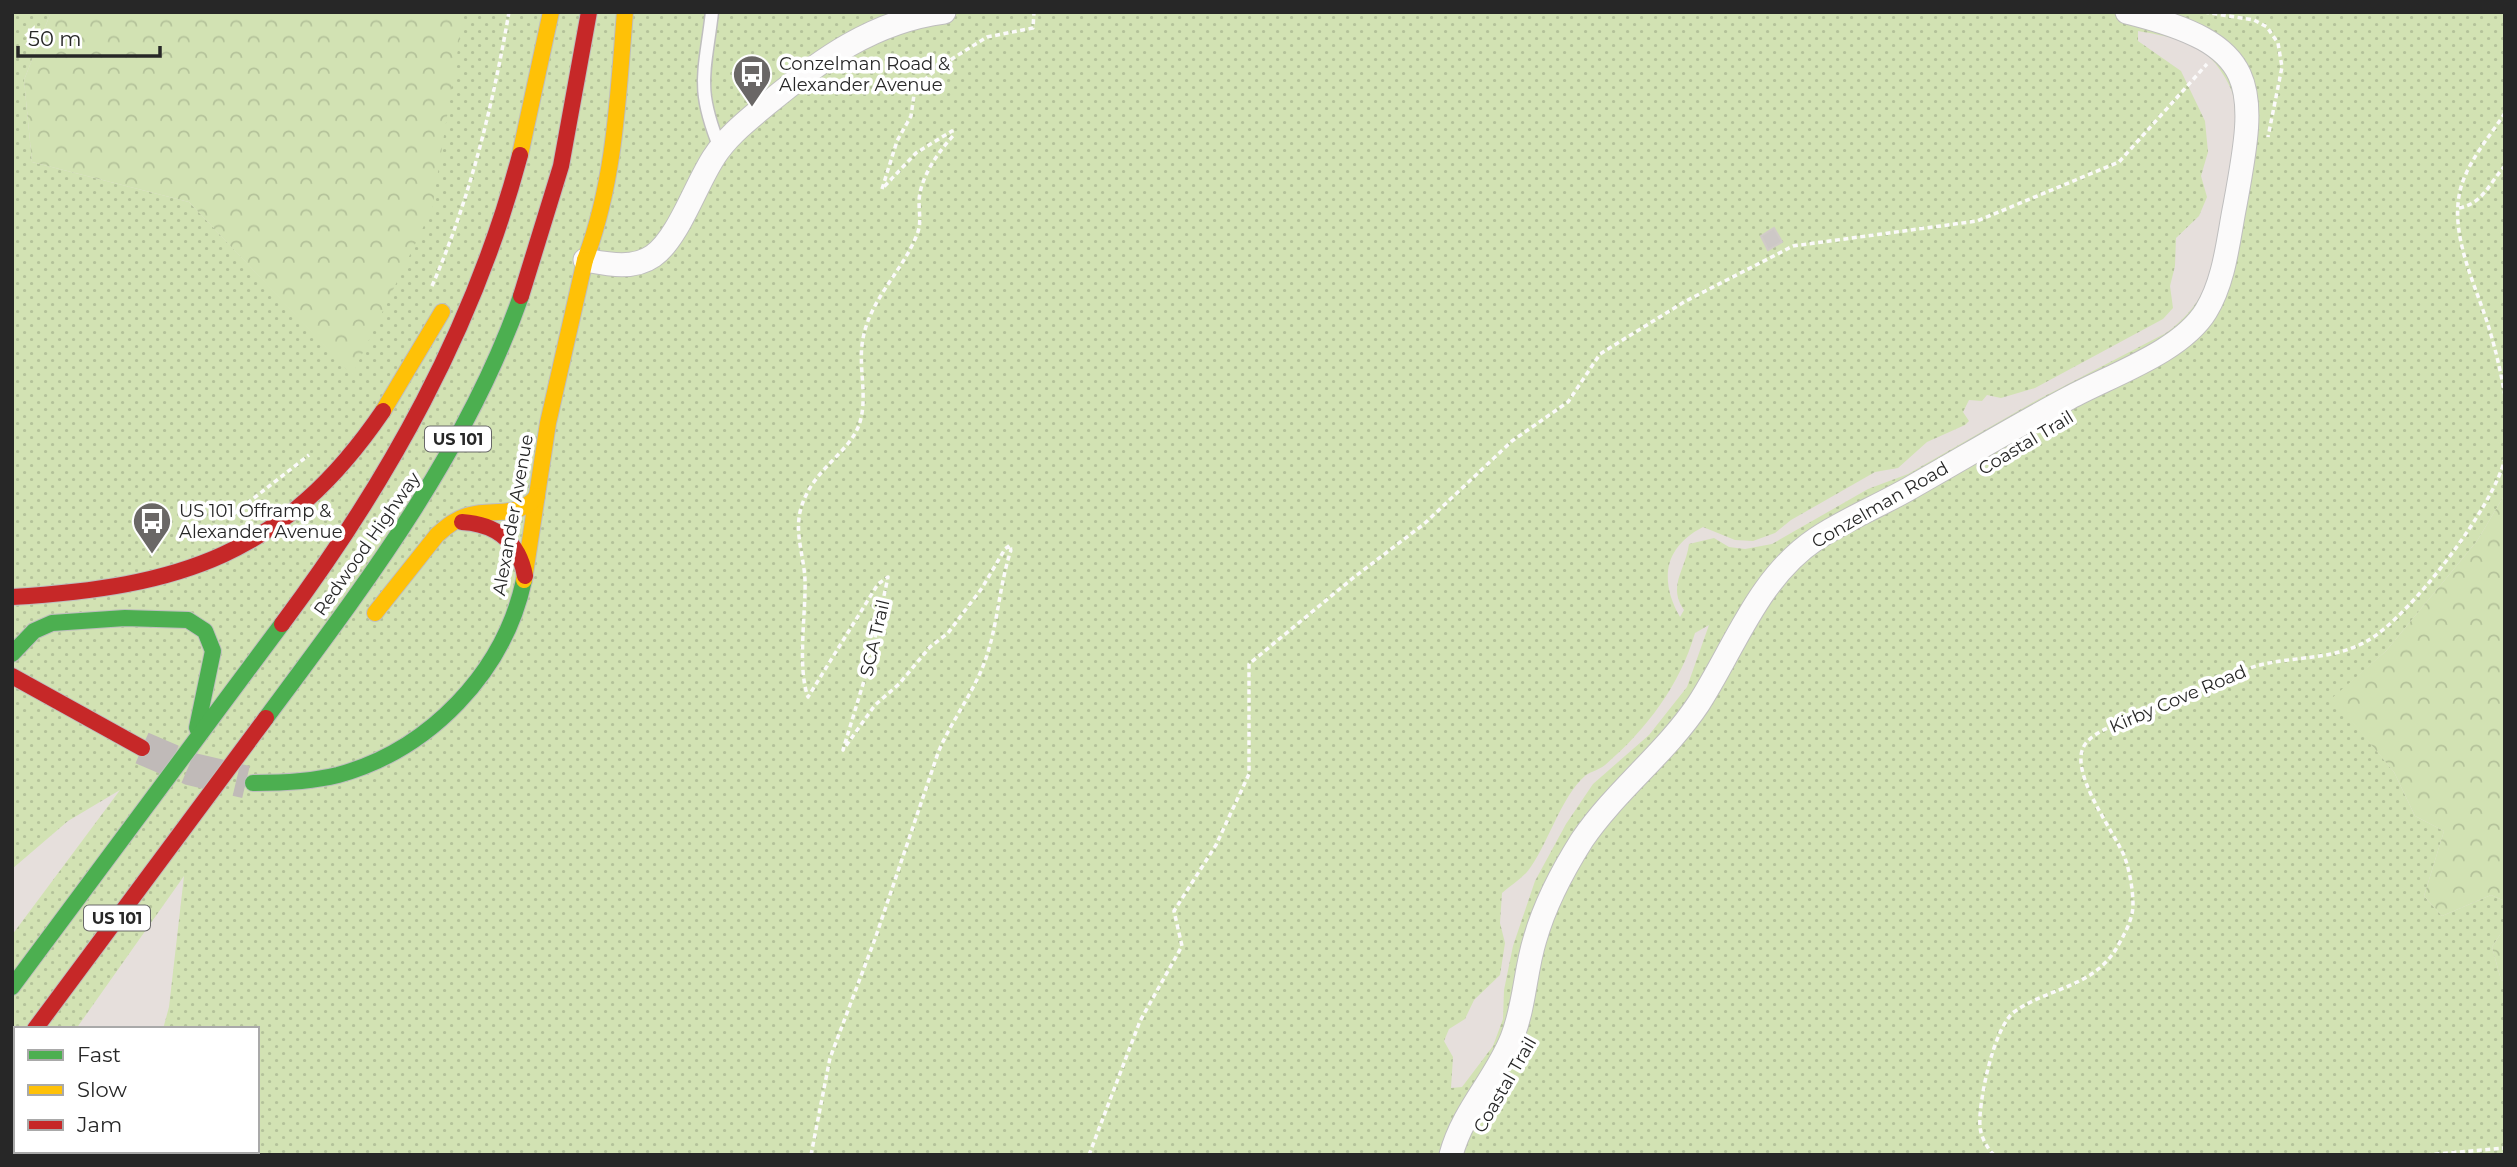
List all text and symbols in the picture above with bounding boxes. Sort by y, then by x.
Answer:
scale bar [18,14,159,58]
text: 50 m [28,26,82,51]
bus stop icon: Conzelman Road & Alexander Avenue [731,53,773,108]
place label: Conzelman Road & Alexander Avenue [779,53,950,96]
street label: Coastal Trail [1974,406,2078,480]
road number: US 101 [425,426,491,452]
street label: Alexander Avenue [488,432,538,597]
street label: Conzelman Road [1808,457,1952,553]
street label: Redwood Highway [309,468,425,620]
bus stop icon: US 101 Offramp & Alexander Avenue [131,500,173,555]
place label: US 101 Offramp & Alexander Avenue [179,500,343,543]
street label: SCA Trail [856,598,894,678]
street label: Kirby Cove Road [2106,660,2250,738]
road number: US 101 [84,906,150,930]
legend [14,1027,259,1153]
street label: Coastal Trail [1469,1033,1541,1137]
text: Fast [77,1042,121,1067]
text: Slow [77,1077,127,1102]
text: Jam [76,1112,122,1137]

